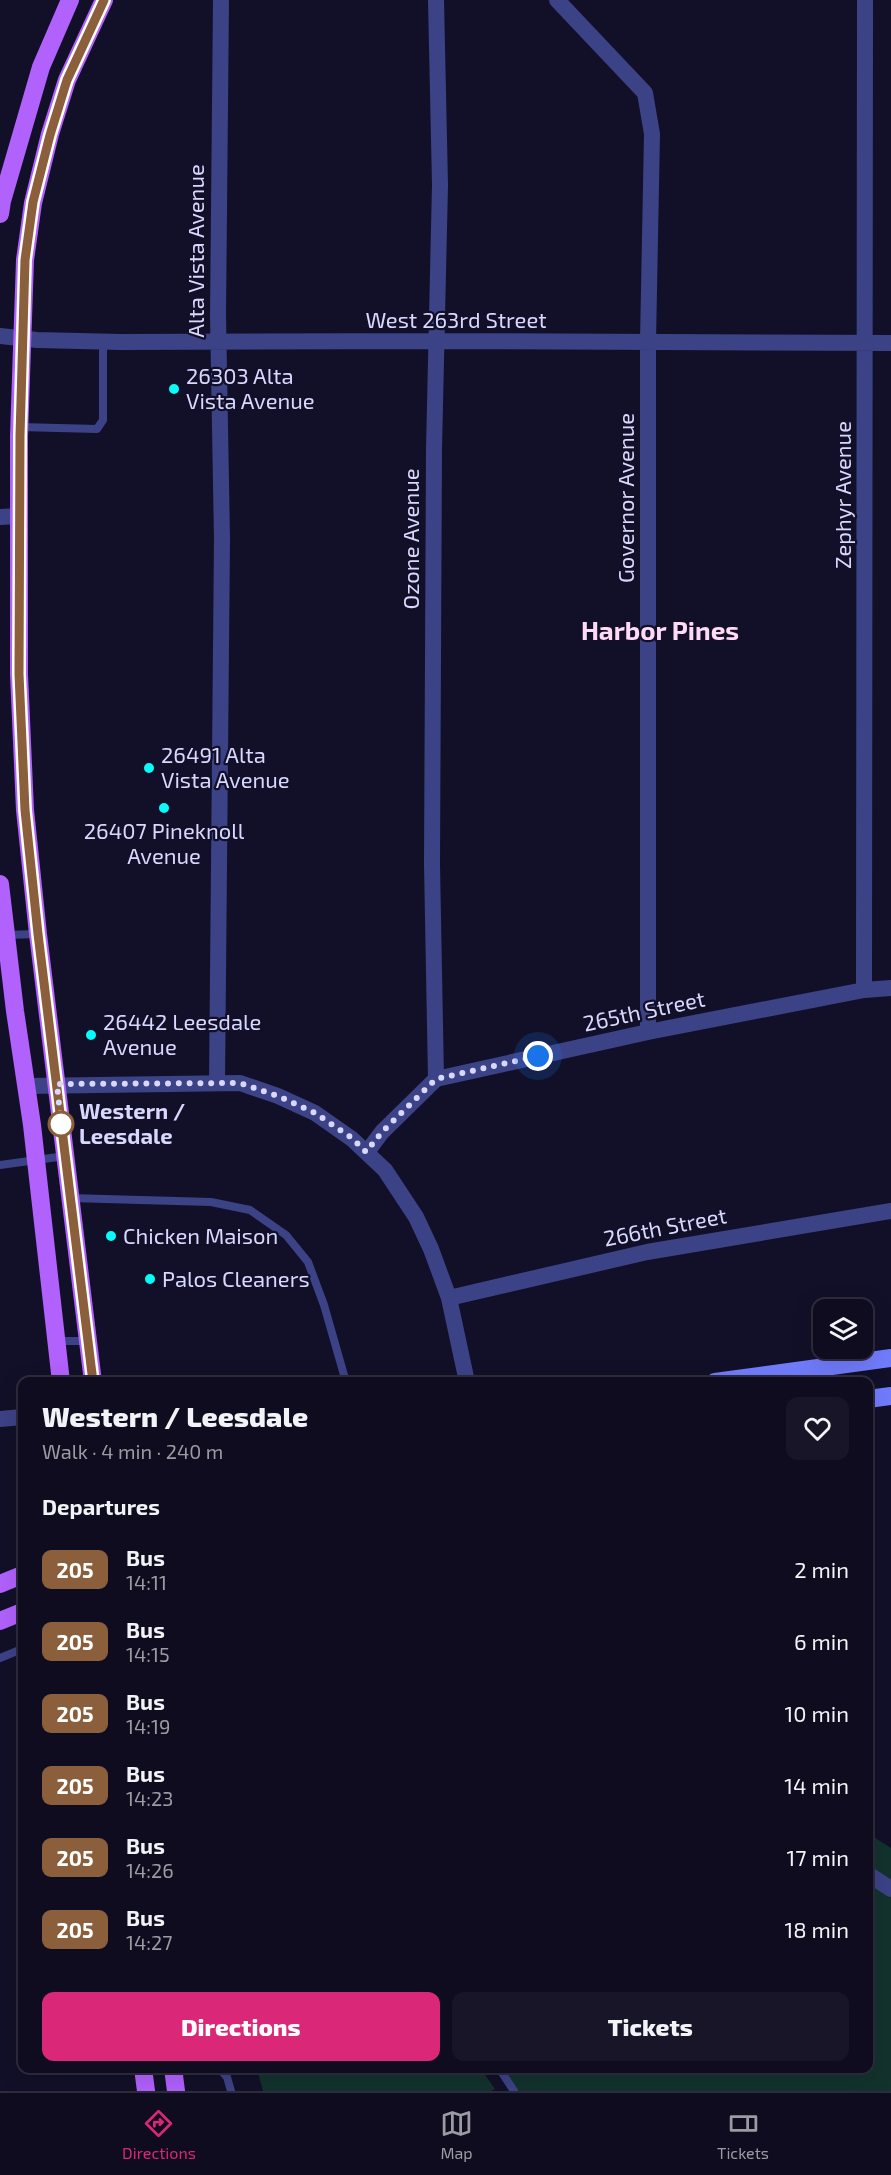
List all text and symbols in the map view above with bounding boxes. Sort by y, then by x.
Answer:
street label: Alta Vista Avenue [182,164,208,338]
street label: West 263rd Street [365,306,547,332]
place label: 26303 Alta Vista Avenue [186,362,315,413]
marker: 26303 Alta Vista Avenue [167,382,181,396]
street label: Governor Avenue [612,413,638,583]
street label: Zephyr Avenue [829,421,855,569]
street label: Ozone Avenue [397,468,423,610]
district label: Harbor Pines [581,614,739,645]
place label: 26491 Alta Vista Avenue [161,741,290,792]
marker: 26491 Alta Vista Avenue [142,761,156,775]
marker: 26407 Pineknoll Avenue [157,801,171,815]
place label: 26407 Pineknoll Avenue [84,817,245,868]
street label: 265th Street [580,984,707,1036]
place label: 26442 Leesdale Avenue [103,1008,261,1059]
marker: 26442 Leesdale Avenue [84,1028,98,1042]
your location [523,1041,553,1071]
place label: Western / Leesdale [79,1097,185,1148]
marker: Western / Leesdale [48,1111,74,1137]
street label: 266th Street [601,1201,729,1251]
place label: Chicken Maison [123,1222,278,1248]
marker: Chicken Maison [104,1229,118,1243]
place label: Palos Cleaners [162,1265,310,1291]
marker: Palos Cleaners [143,1272,157,1286]
map controls [813,1299,873,1359]
button: layers [813,1299,873,1359]
button: heart [786,1397,849,1460]
text: Western / Leesdale [42,1399,308,1433]
text: Walk · 4 min · 240 m [42,1439,223,1463]
text: Departures [42,1493,160,1519]
text: Bus [126,1544,165,1570]
text: 2 min [794,1556,849,1582]
text: 205 [56,1557,94,1582]
text: 14:11 [126,1570,167,1594]
text: Bus [126,1616,165,1642]
text: 6 min [794,1628,849,1654]
text: 205 [56,1629,94,1654]
text: 14:15 [126,1642,170,1666]
text: Bus [126,1688,165,1714]
text: 10 min [785,1700,849,1726]
text: 205 [56,1701,94,1726]
text: 14:19 [126,1714,170,1738]
text: Bus [126,1760,165,1786]
text: 14 min [784,1772,849,1798]
text: 205 [56,1773,94,1798]
text: 14:23 [126,1786,173,1810]
text: Bus [126,1832,165,1858]
text: 17 min [787,1844,849,1870]
text: 205 [56,1845,94,1870]
text: 14:26 [126,1858,174,1882]
text: Bus [126,1904,165,1930]
text: 18 min [784,1916,849,1942]
text: 205 [56,1917,94,1942]
text: 14:27 [126,1930,172,1954]
button: Directions [42,1992,440,2061]
button: Tickets [452,1992,849,2061]
tab: Directions [122,2107,196,2162]
tab: Map [440,2107,473,2162]
tab: Tickets [717,2107,769,2162]

